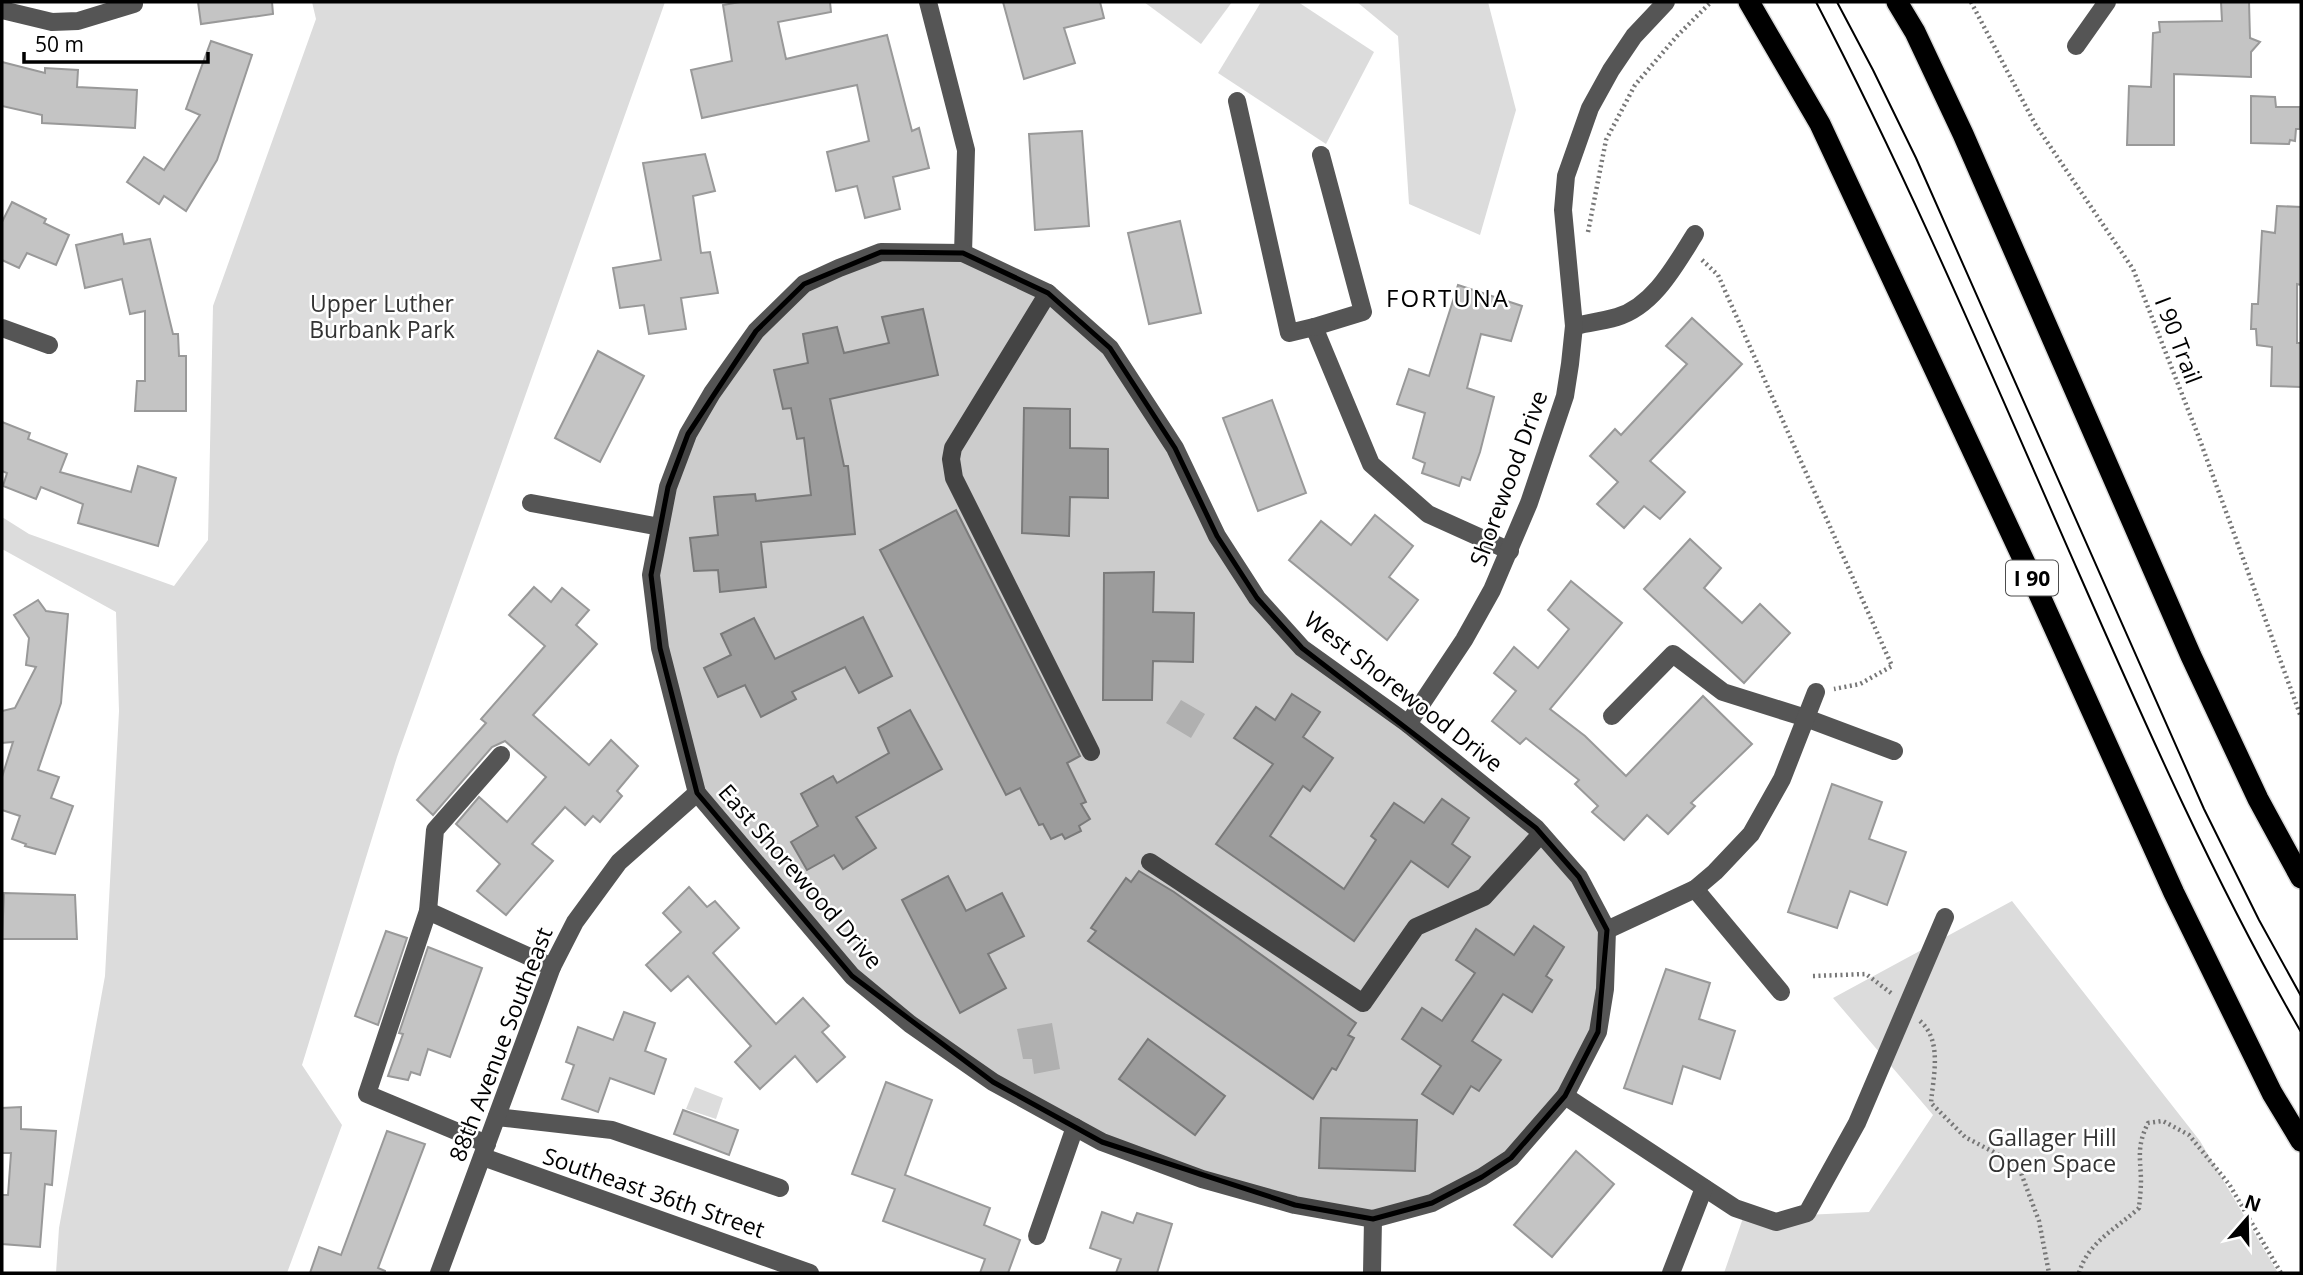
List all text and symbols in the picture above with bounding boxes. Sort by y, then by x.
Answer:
scale bar [24,21,208,65]
text: 50 m [35,30,84,58]
district label: FORTUNA [1386,281,1510,314]
park label: Upper Luther Burbank Park [309,287,455,345]
street label: I 90 Trail [2148,292,2210,388]
street label: Shorewood Drive [1461,386,1555,570]
road number: I 90 [2006,560,2058,596]
street label: West Shorewood Drive [1298,603,1510,779]
street label: East Shorewood Drive [712,777,890,975]
street label: 88th Avenue Southeast [441,922,559,1166]
park label: Gallager Hill Open Space [1987,1121,2117,1179]
street label: Southeast 36th Street [539,1139,769,1245]
north arrow [2212,1184,2282,1254]
text: N [2241,1188,2265,1218]

